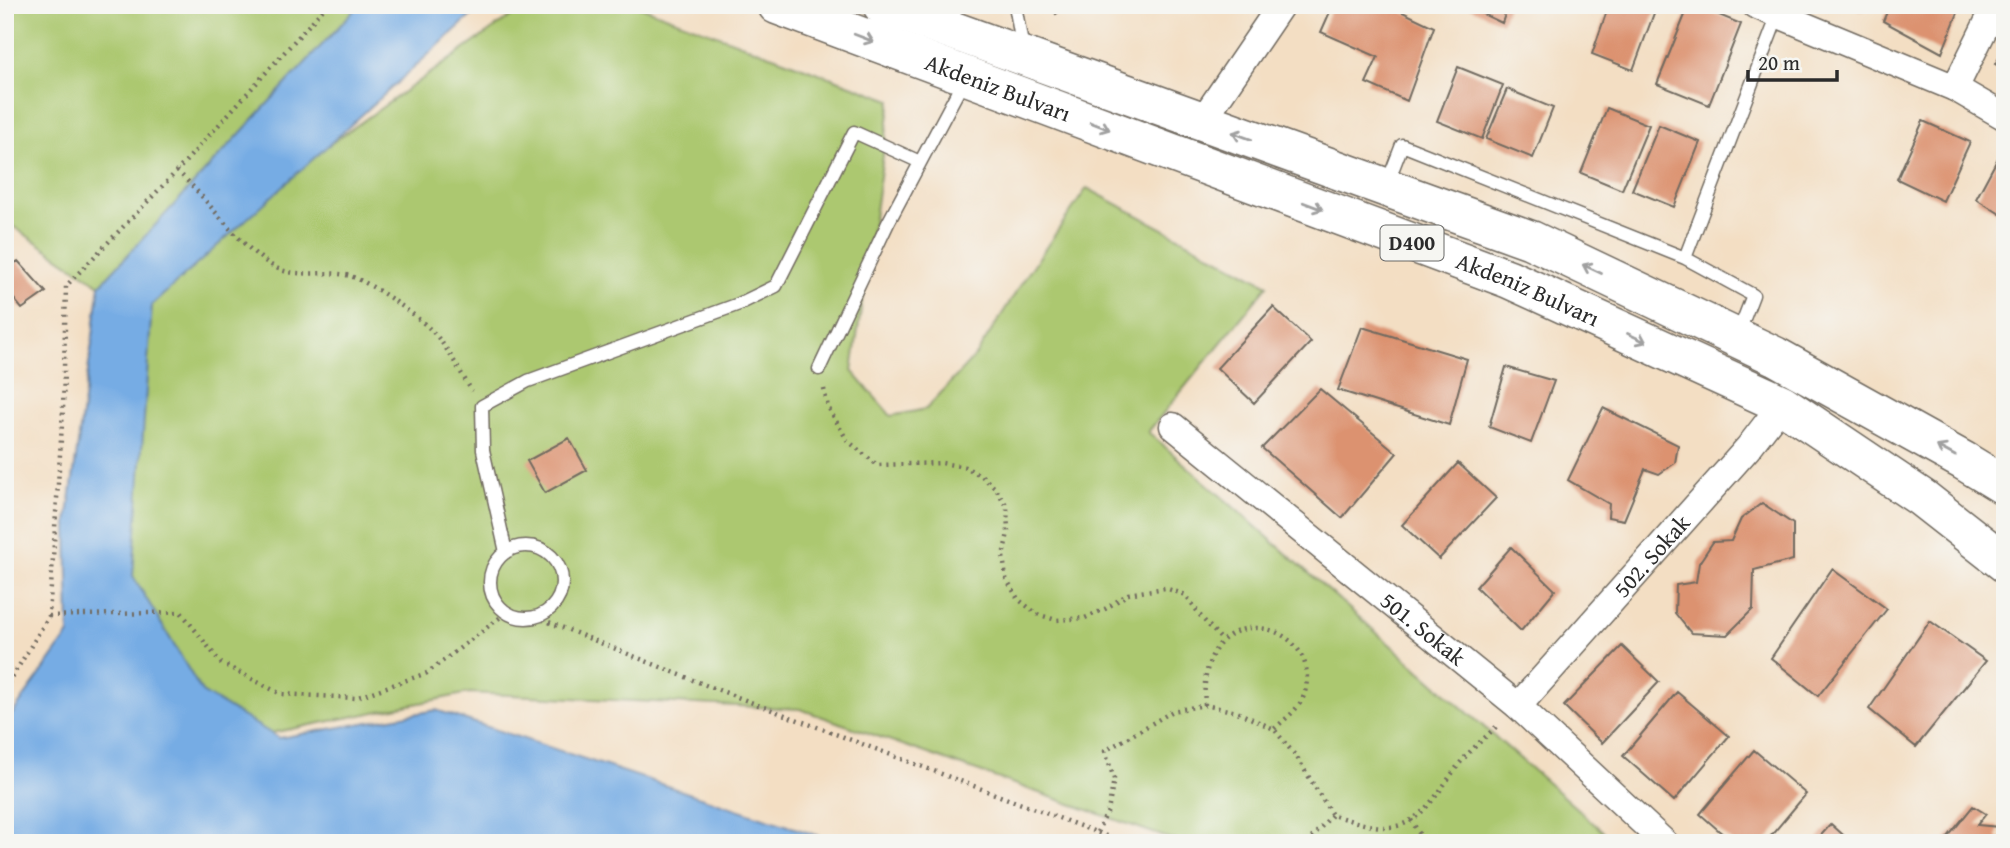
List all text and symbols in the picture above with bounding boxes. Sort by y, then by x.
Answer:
one-way arrow [852,32,874,45]
scale bar [1748,38,1837,82]
street label: Akdeniz Bulvarı [921,45,1076,130]
text: 20 m [1758,47,1800,78]
one-way arrow [1088,121,1110,133]
one-way arrow [1231,129,1253,141]
one-way arrow [1301,200,1323,213]
road number: D400 [1380,226,1444,260]
street label: Akdeniz Bulvarı [1452,244,1605,334]
one-way arrow [1582,262,1603,275]
one-way arrow [1626,332,1647,345]
one-way arrow [1937,444,1957,458]
street label: 502. Sokak [1605,507,1698,604]
street label: 501. Sokak [1374,584,1473,673]

